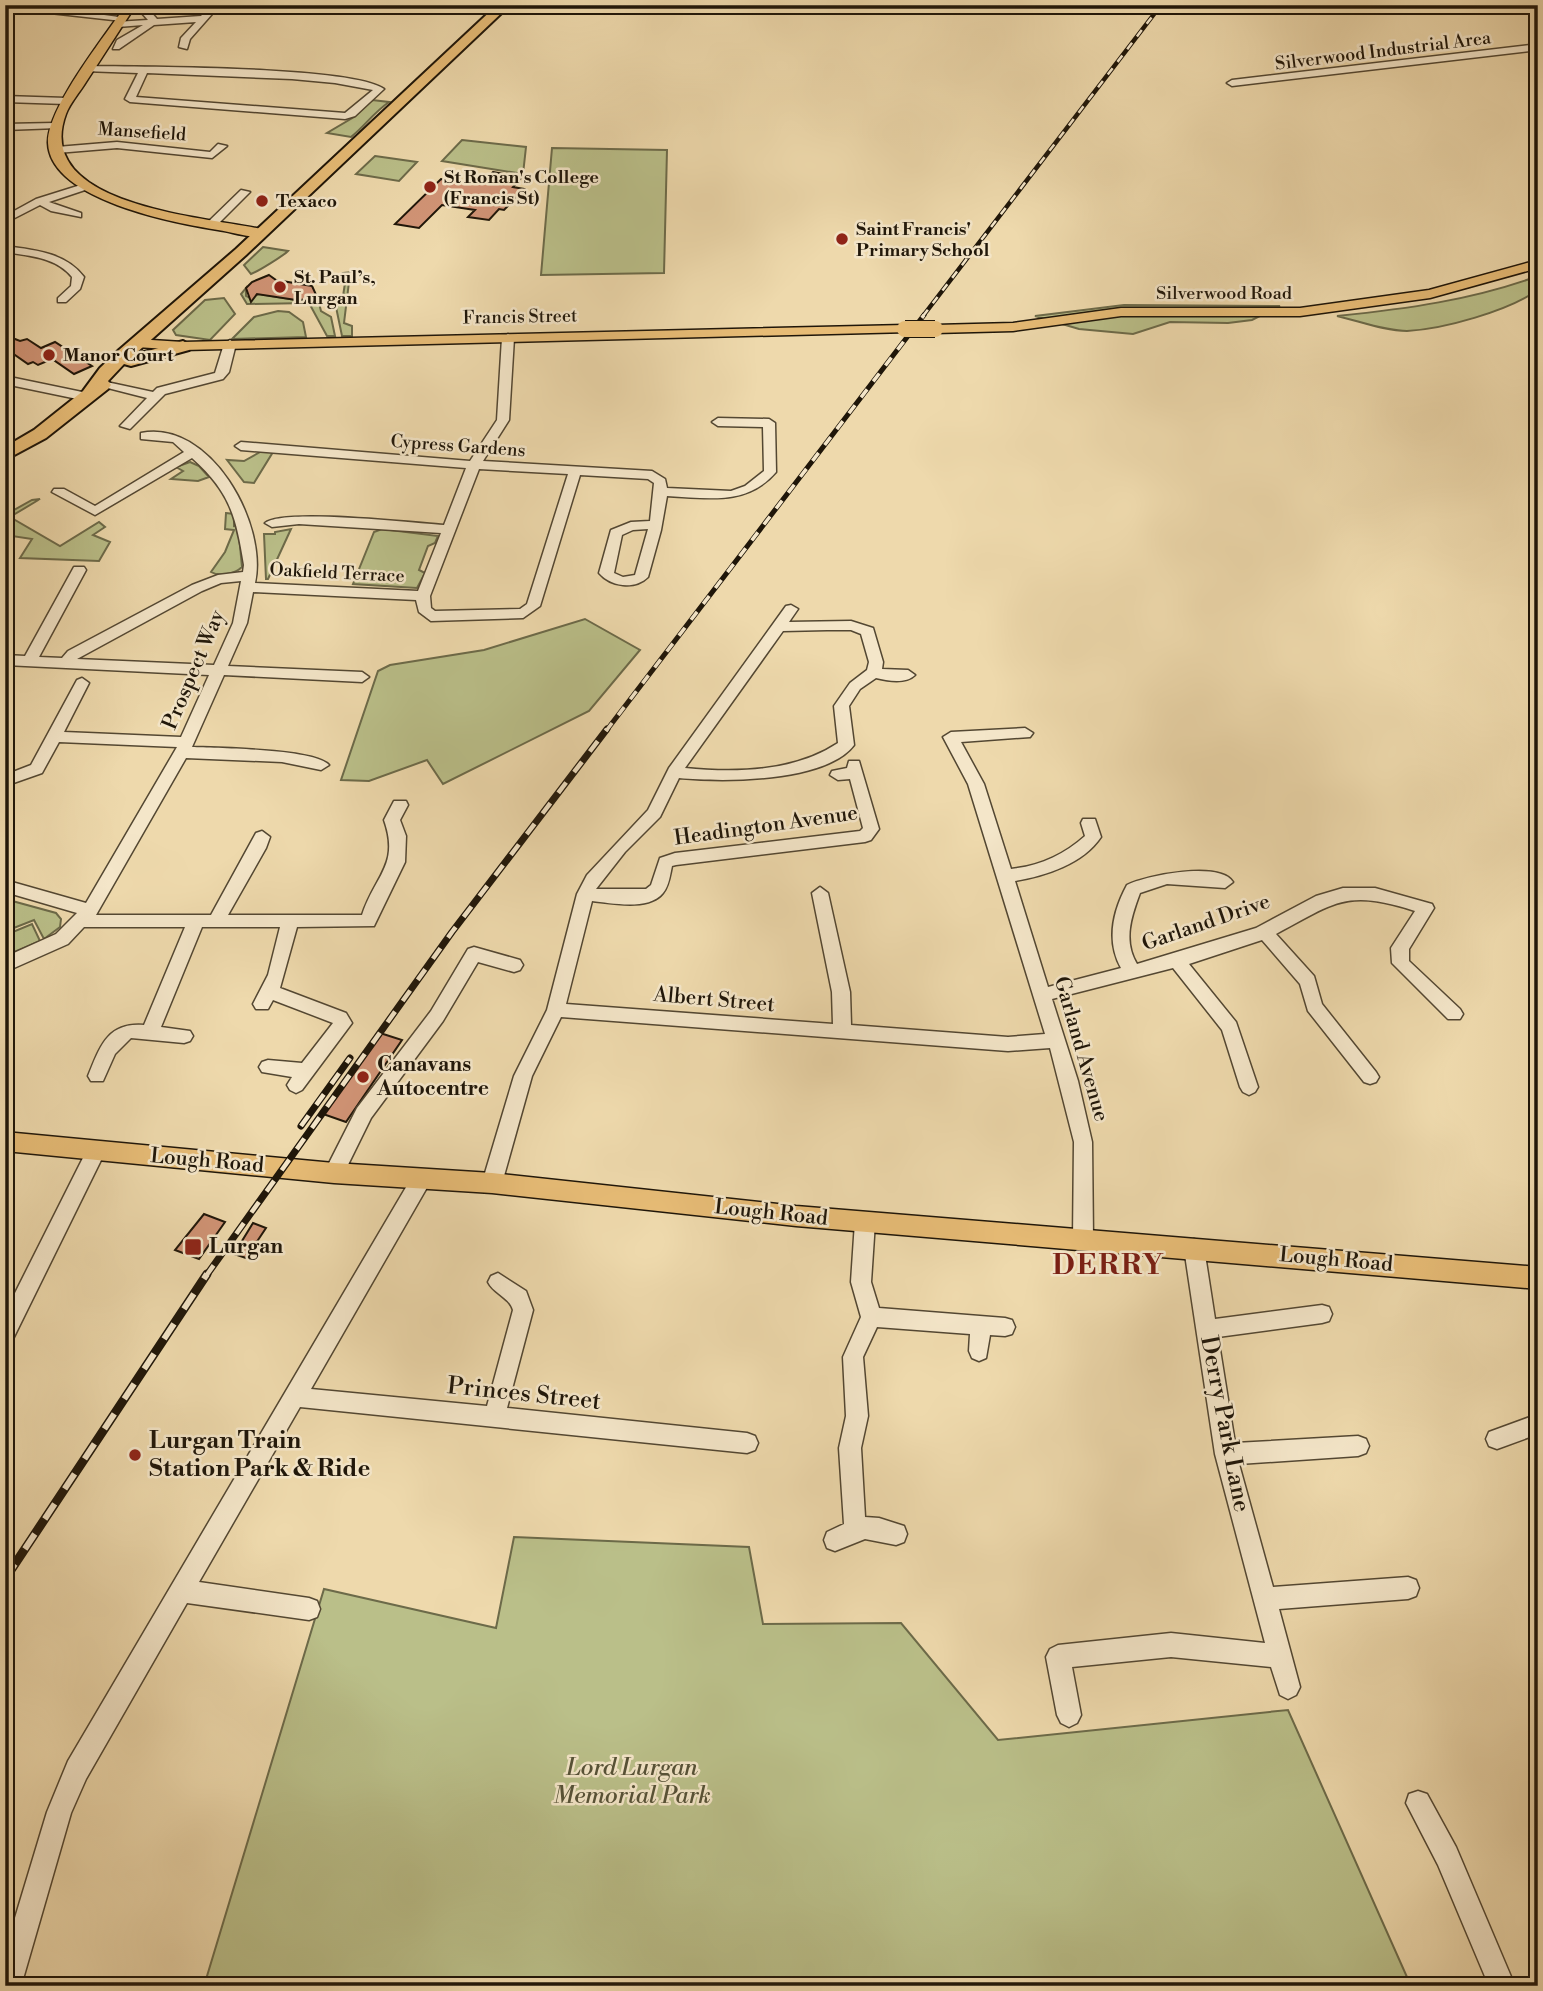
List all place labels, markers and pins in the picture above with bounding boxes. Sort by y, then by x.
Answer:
place label: St Ronan's College (Francis St) [444,166,599,210]
marker: St Ronan's College (Francis St) [422,179,438,195]
place label: Texaco [276,190,337,213]
marker: Texaco [254,193,270,209]
place label: Saint Francis' Primary School [856,218,990,262]
marker: Saint Francis' Primary School [834,231,850,247]
place label: St. Paul’s, Lurgan [294,266,376,310]
marker: St. Paul’s, Lurgan [272,279,288,295]
place label: Manor Court [63,344,174,367]
marker: Manor Court [41,347,57,363]
place label: Canavans Autocentre [376,1052,489,1102]
marker: Canavans Autocentre [355,1069,371,1085]
place label: Lurgan [209,1234,283,1260]
marker: Lurgan [183,1237,203,1257]
place label: Lurgan Train Station Park & Ride [149,1426,370,1484]
marker: Lurgan Train Station Park & Ride [127,1447,143,1463]

